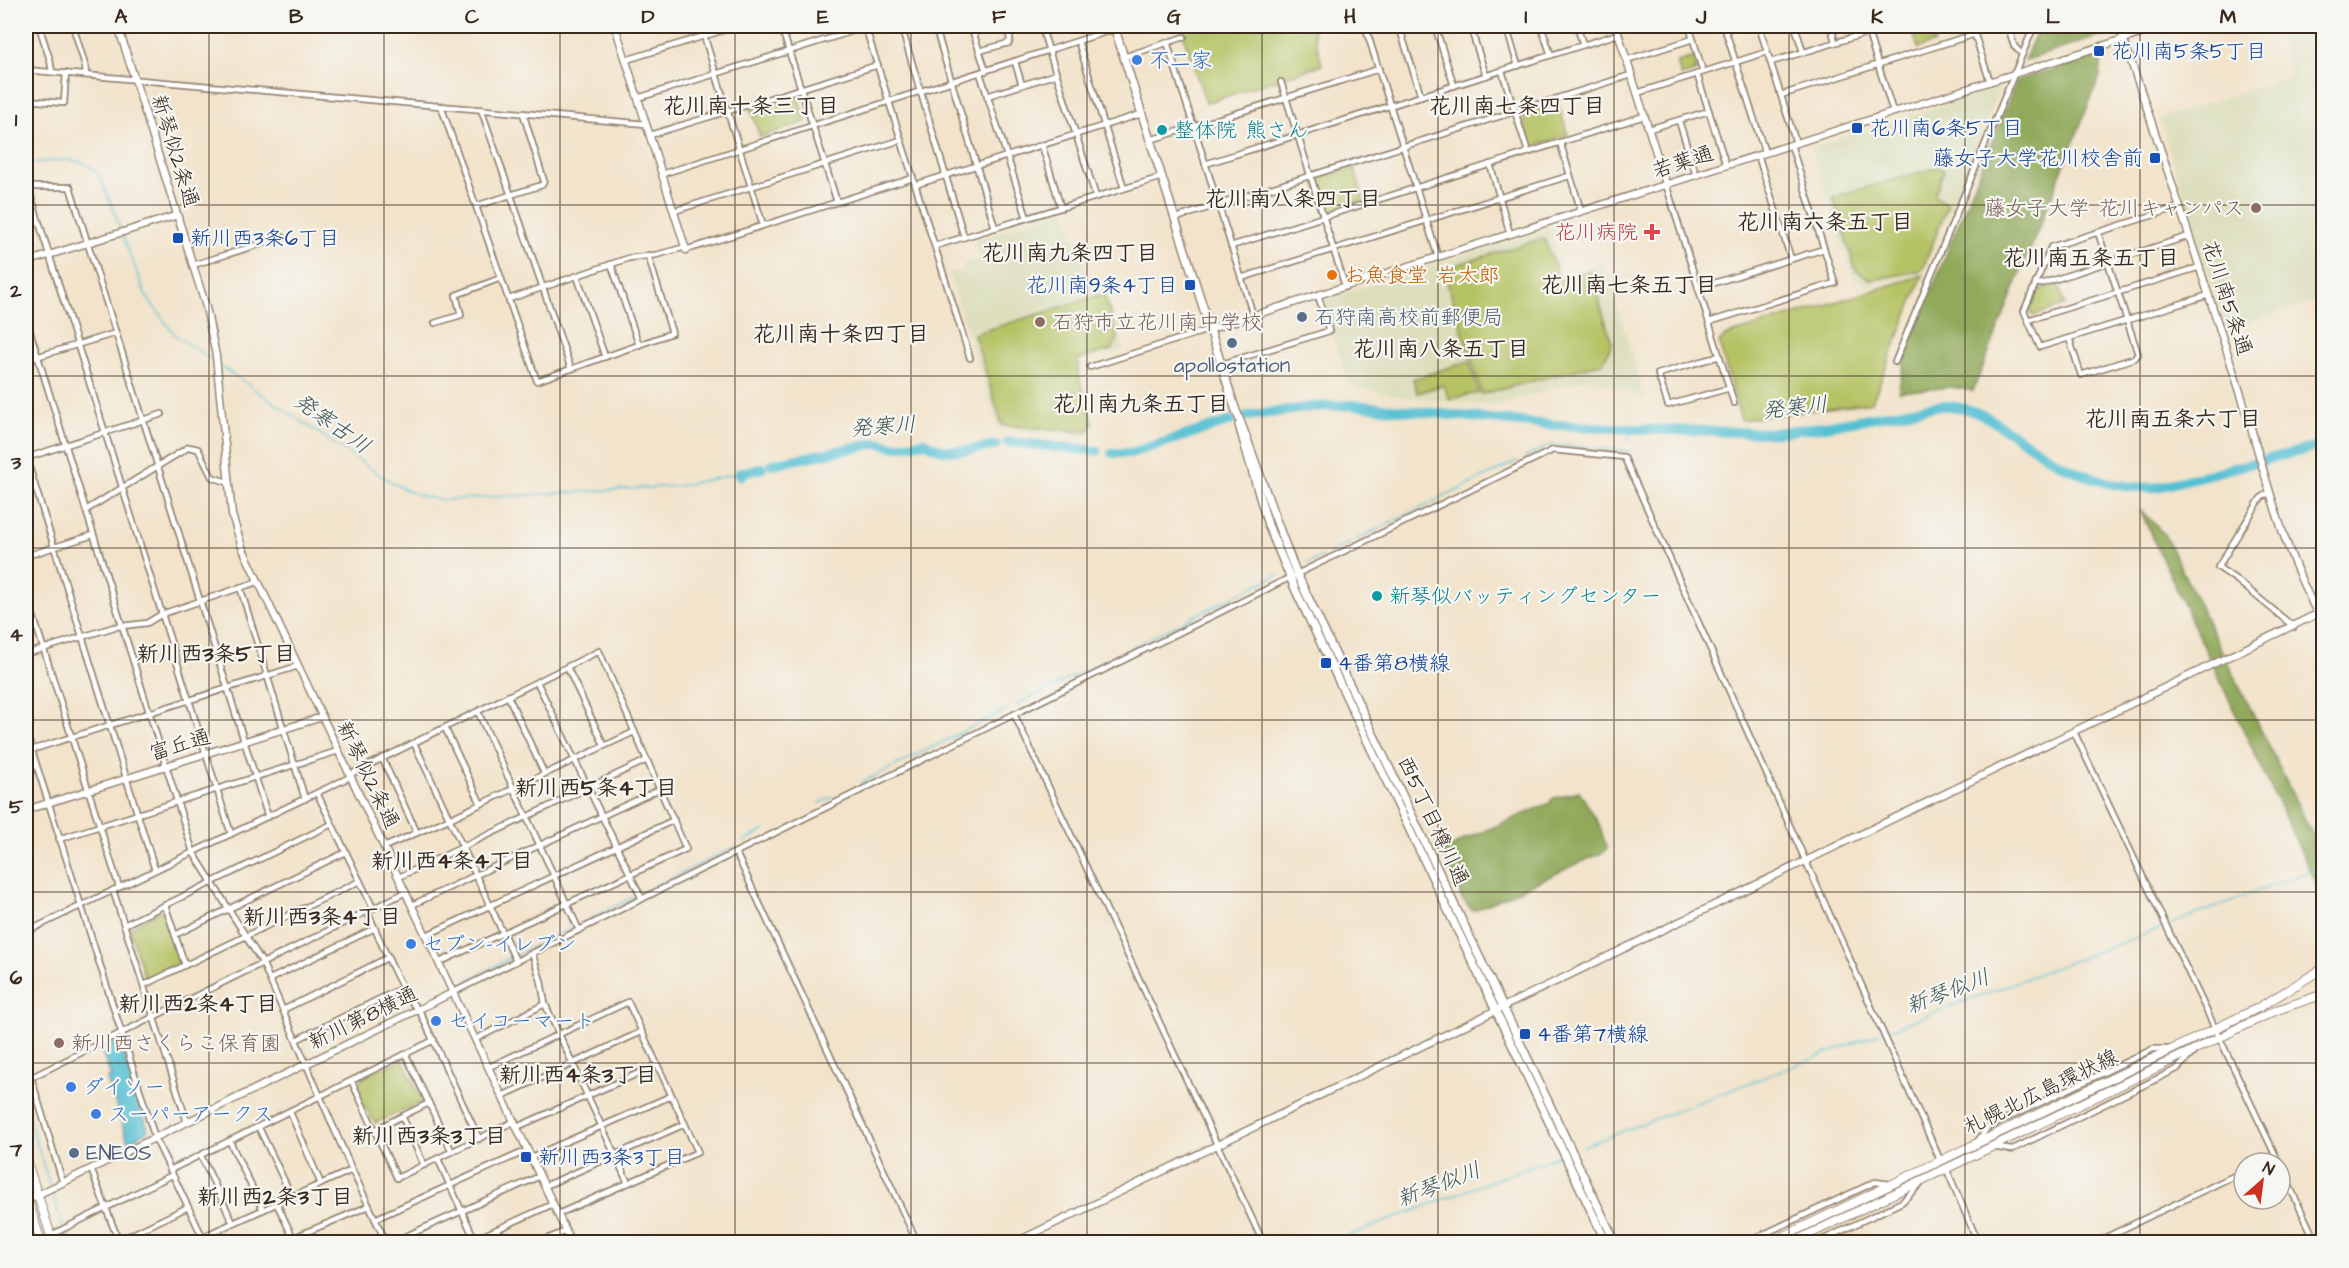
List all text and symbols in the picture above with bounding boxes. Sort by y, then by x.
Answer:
text: A [115,3,128,31]
text: B [289,3,304,31]
text: C [465,3,480,31]
text: D [642,3,655,31]
text: E [817,3,829,31]
text: F [992,3,1007,31]
text: G [1167,3,1181,31]
text: H [1344,3,1356,31]
text: I [1524,3,1528,31]
text: J [1695,3,1707,31]
text: K [1871,3,1884,31]
text: L [2046,3,2060,31]
text: M [2220,3,2237,31]
place label: 花川南5条5丁目 [2111,37,2267,66]
marker: 花川南5条5丁目 [2092,44,2106,58]
place label: 不二家 [1149,46,1212,75]
marker: 不二家 [1130,53,1144,67]
street label: 新琴似2条通 [144,91,206,211]
district label: 花川南十条三丁目 [663,91,839,122]
district label: 花川南七条四丁目 [1429,91,1605,122]
text: 1 [15,106,18,134]
place label: 花川南6条5丁目 [1869,114,2023,143]
place label: 整体院 熊さん [1174,116,1308,145]
marker: 花川南6条5丁目 [1850,121,1864,135]
marker: 整体院 熊さん [1155,123,1169,137]
street label: 若葉通 [1649,138,1717,186]
place label: 藤女子大学花川校舎前 [1933,144,2143,173]
marker: 藤女子大学花川校舎前 [2148,151,2162,165]
district label: 花川南八条四丁目 [1205,184,1381,215]
place label: 藤女子大学 花川キャンパス [1984,194,2244,223]
marker: 藤女子大学 花川キャンパス [2249,201,2263,215]
district label: 花川南六条五丁目 [1737,207,1913,238]
place label: 花川病院 [1554,218,1638,247]
marker: 花川病院 [1643,223,1661,241]
place label: 新川西3条6丁目 [190,224,340,253]
marker: 新川西3条6丁目 [171,231,185,245]
street label: 花川南5条通 [2195,237,2259,359]
district label: 花川南九条四丁目 [982,238,1158,269]
district label: 花川南五条五丁目 [2003,243,2179,274]
place label: お魚食堂 岩太郎 [1344,261,1499,290]
marker: お魚食堂 岩太郎 [1325,268,1339,282]
district label: 花川南七条五丁目 [1541,270,1717,301]
place label: 花川南9条4丁目 [1026,271,1178,300]
text: 2 [9,277,22,305]
marker: 花川南9条4丁目 [1183,278,1197,292]
place label: 石狩南高校前郵便局 [1314,303,1503,332]
place label: 石狩市立花川南中学校 [1052,308,1262,337]
marker: 石狩南高校前郵便局 [1295,310,1309,324]
marker: 石狩市立花川南中学校 [1033,315,1047,329]
district label: 花川南十条四丁目 [753,319,929,350]
district label: 花川南八条五丁目 [1353,334,1529,365]
marker: apollostation [1225,336,1239,350]
place label: apollostation [1174,351,1290,381]
water label: 発寒古川 [287,386,377,462]
district label: 花川南九条五丁目 [1053,389,1229,420]
water label: 発寒川 [1761,389,1829,427]
district label: 花川南五条六丁目 [2085,404,2261,435]
water label: 発寒川 [849,409,917,445]
text: 3 [10,449,22,477]
place label: 新琴似バッティングセンター [1389,582,1661,611]
marker: 新琴似バッティングセンター [1370,589,1384,603]
text: 4 [9,621,23,649]
district label: 新川西3条5丁目 [137,639,295,670]
place label: 4番第8横線 [1338,649,1450,678]
marker: 4番第8横線 [1319,656,1333,670]
street label: 新琴似2条通 [329,716,407,834]
street label: 富丘通 [146,722,214,768]
street label: 西5丁目樽川通 [1390,751,1476,891]
district label: 新川西5条4丁目 [515,773,677,804]
text: 5 [9,793,24,821]
district label: 新川西4条4丁目 [371,846,533,877]
district label: 新川西3条4丁目 [243,902,401,933]
place label: セブン-イレブン [423,930,577,959]
marker: セブン-イレブン [404,937,418,951]
water label: 新琴似川 [1901,962,1995,1022]
text: 6 [10,964,23,992]
street label: 新川第8横通 [303,979,423,1057]
district label: 新川西2条4丁目 [118,989,278,1020]
place label: セイコーマート [448,1007,595,1036]
marker: セイコーマート [429,1014,443,1028]
place label: 4番第7横線 [1537,1020,1648,1049]
marker: 4番第7横線 [1518,1027,1532,1041]
place label: 新川西さくらこ保育園 [71,1029,281,1058]
marker: 新川西さくらこ保育園 [52,1036,66,1050]
street label: 札幌北広島環状線 [1959,1042,2123,1142]
district label: 新川西4条3丁目 [499,1060,657,1091]
place label: ダイソー [83,1073,165,1102]
marker: ダイソー [64,1080,78,1094]
place label: スーパーアークス [108,1100,273,1129]
marker: スーパーアークス [89,1107,103,1121]
district label: 新川西3条3丁目 [352,1121,506,1152]
text: 7 [9,1136,23,1164]
place label: ENEOS [86,1139,152,1168]
place label: 新川西3条3丁目 [538,1143,685,1172]
marker: ENEOS [67,1146,81,1160]
marker: 新川西3条3丁目 [519,1150,533,1164]
north arrow [2232,1151,2292,1211]
water label: 新琴似川 [1392,1155,1486,1215]
text: N [2259,1157,2278,1181]
district label: 新川西2条3丁目 [197,1182,353,1213]

